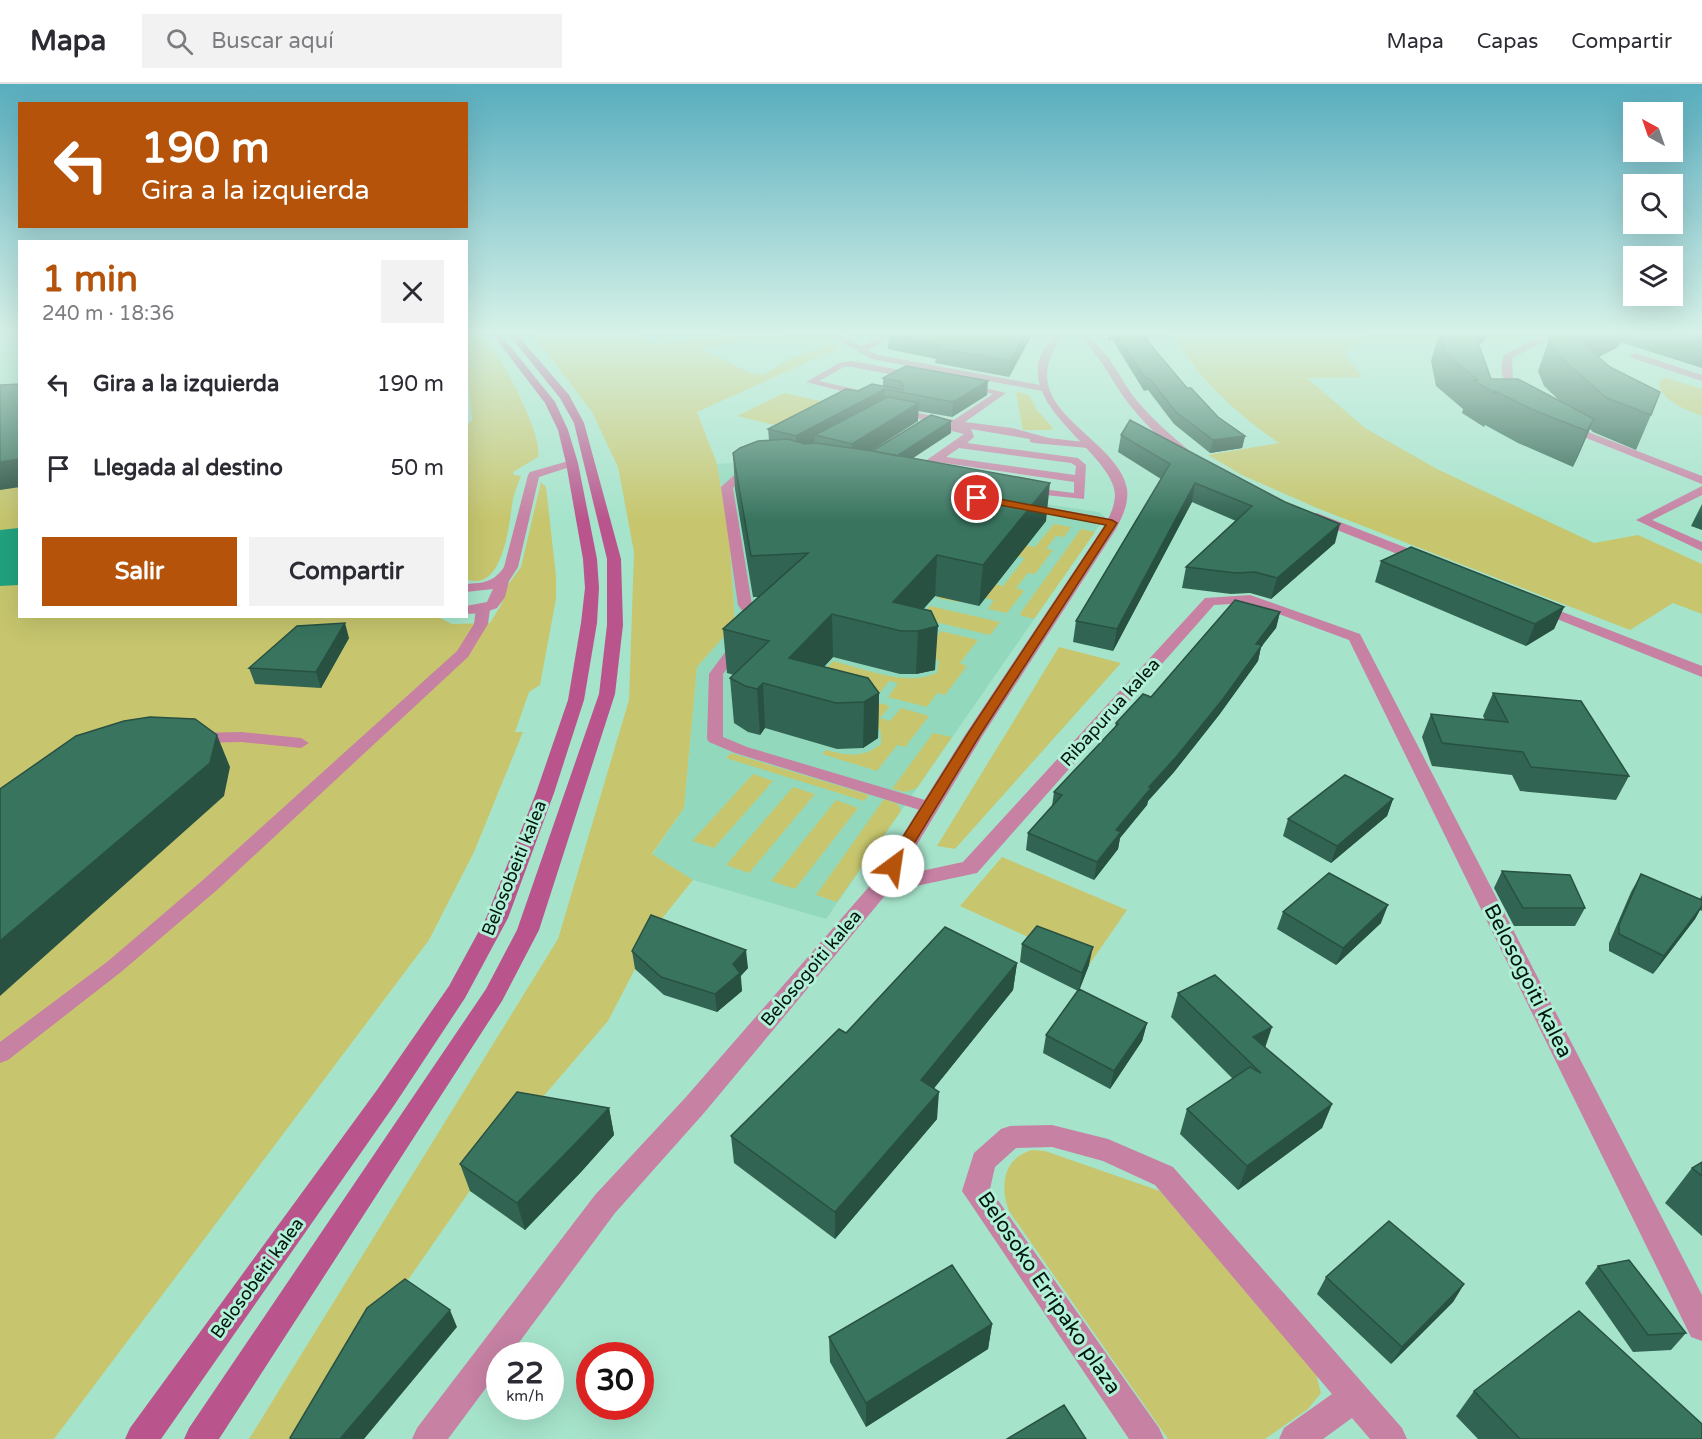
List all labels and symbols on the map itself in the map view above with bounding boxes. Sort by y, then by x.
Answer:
north arrow [1623,102,1683,162]
pin [951,472,1002,523]
street label: Ribapurua kalea [1056,653,1164,771]
street label: Belosobeiti kalea [477,797,551,939]
position arrow [861,834,925,898]
street label: Belosogoiti kalea [1478,900,1578,1062]
street label: Belosogoiti kalea [756,905,866,1031]
street label: Belosoko Erripako plaza [972,1187,1126,1399]
street label: Belosobeiti kalea [206,1213,308,1343]
speed limit sign: 30 [576,1342,654,1420]

